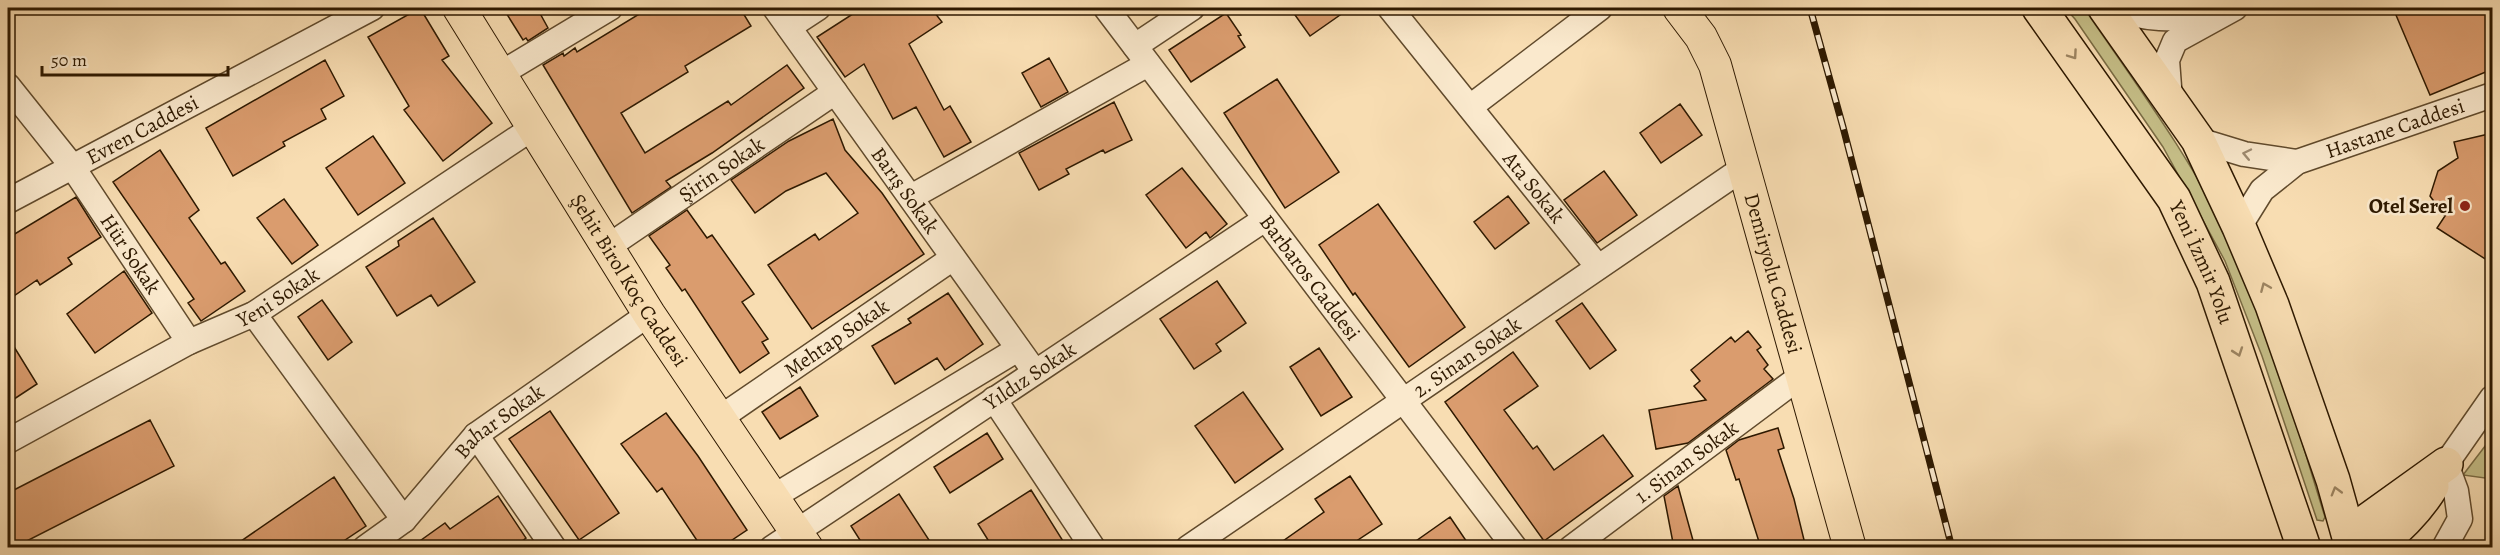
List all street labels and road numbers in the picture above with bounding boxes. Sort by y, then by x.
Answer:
street label: Evren Caddesi [81,88,203,171]
street label: Hastane Caddesi [2322,92,2468,165]
street label: Şirin Sokak [673,130,770,209]
street label: Barış Sokak [865,141,946,240]
street label: Ata Sokak [1496,145,1572,230]
street label: Şehit Birol Koç Caddesi [564,188,695,372]
street label: Demiryolu Caddesi [1737,190,1809,357]
street label: Yeni İzmir Yolu [2162,195,2240,328]
street label: Hür Sokak [94,208,168,300]
street label: Barbaros Caddesi [1253,209,1367,346]
street label: Yeni Sokak [231,260,325,334]
street label: Mehtap Sokak [778,292,895,384]
street label: 2. Sinan Sokak [1407,310,1527,404]
street label: Yıldız Sokak [978,335,1082,417]
street label: Bahar Sokak [448,377,550,465]
street label: 1. Sinan Sokak [1629,413,1744,510]

